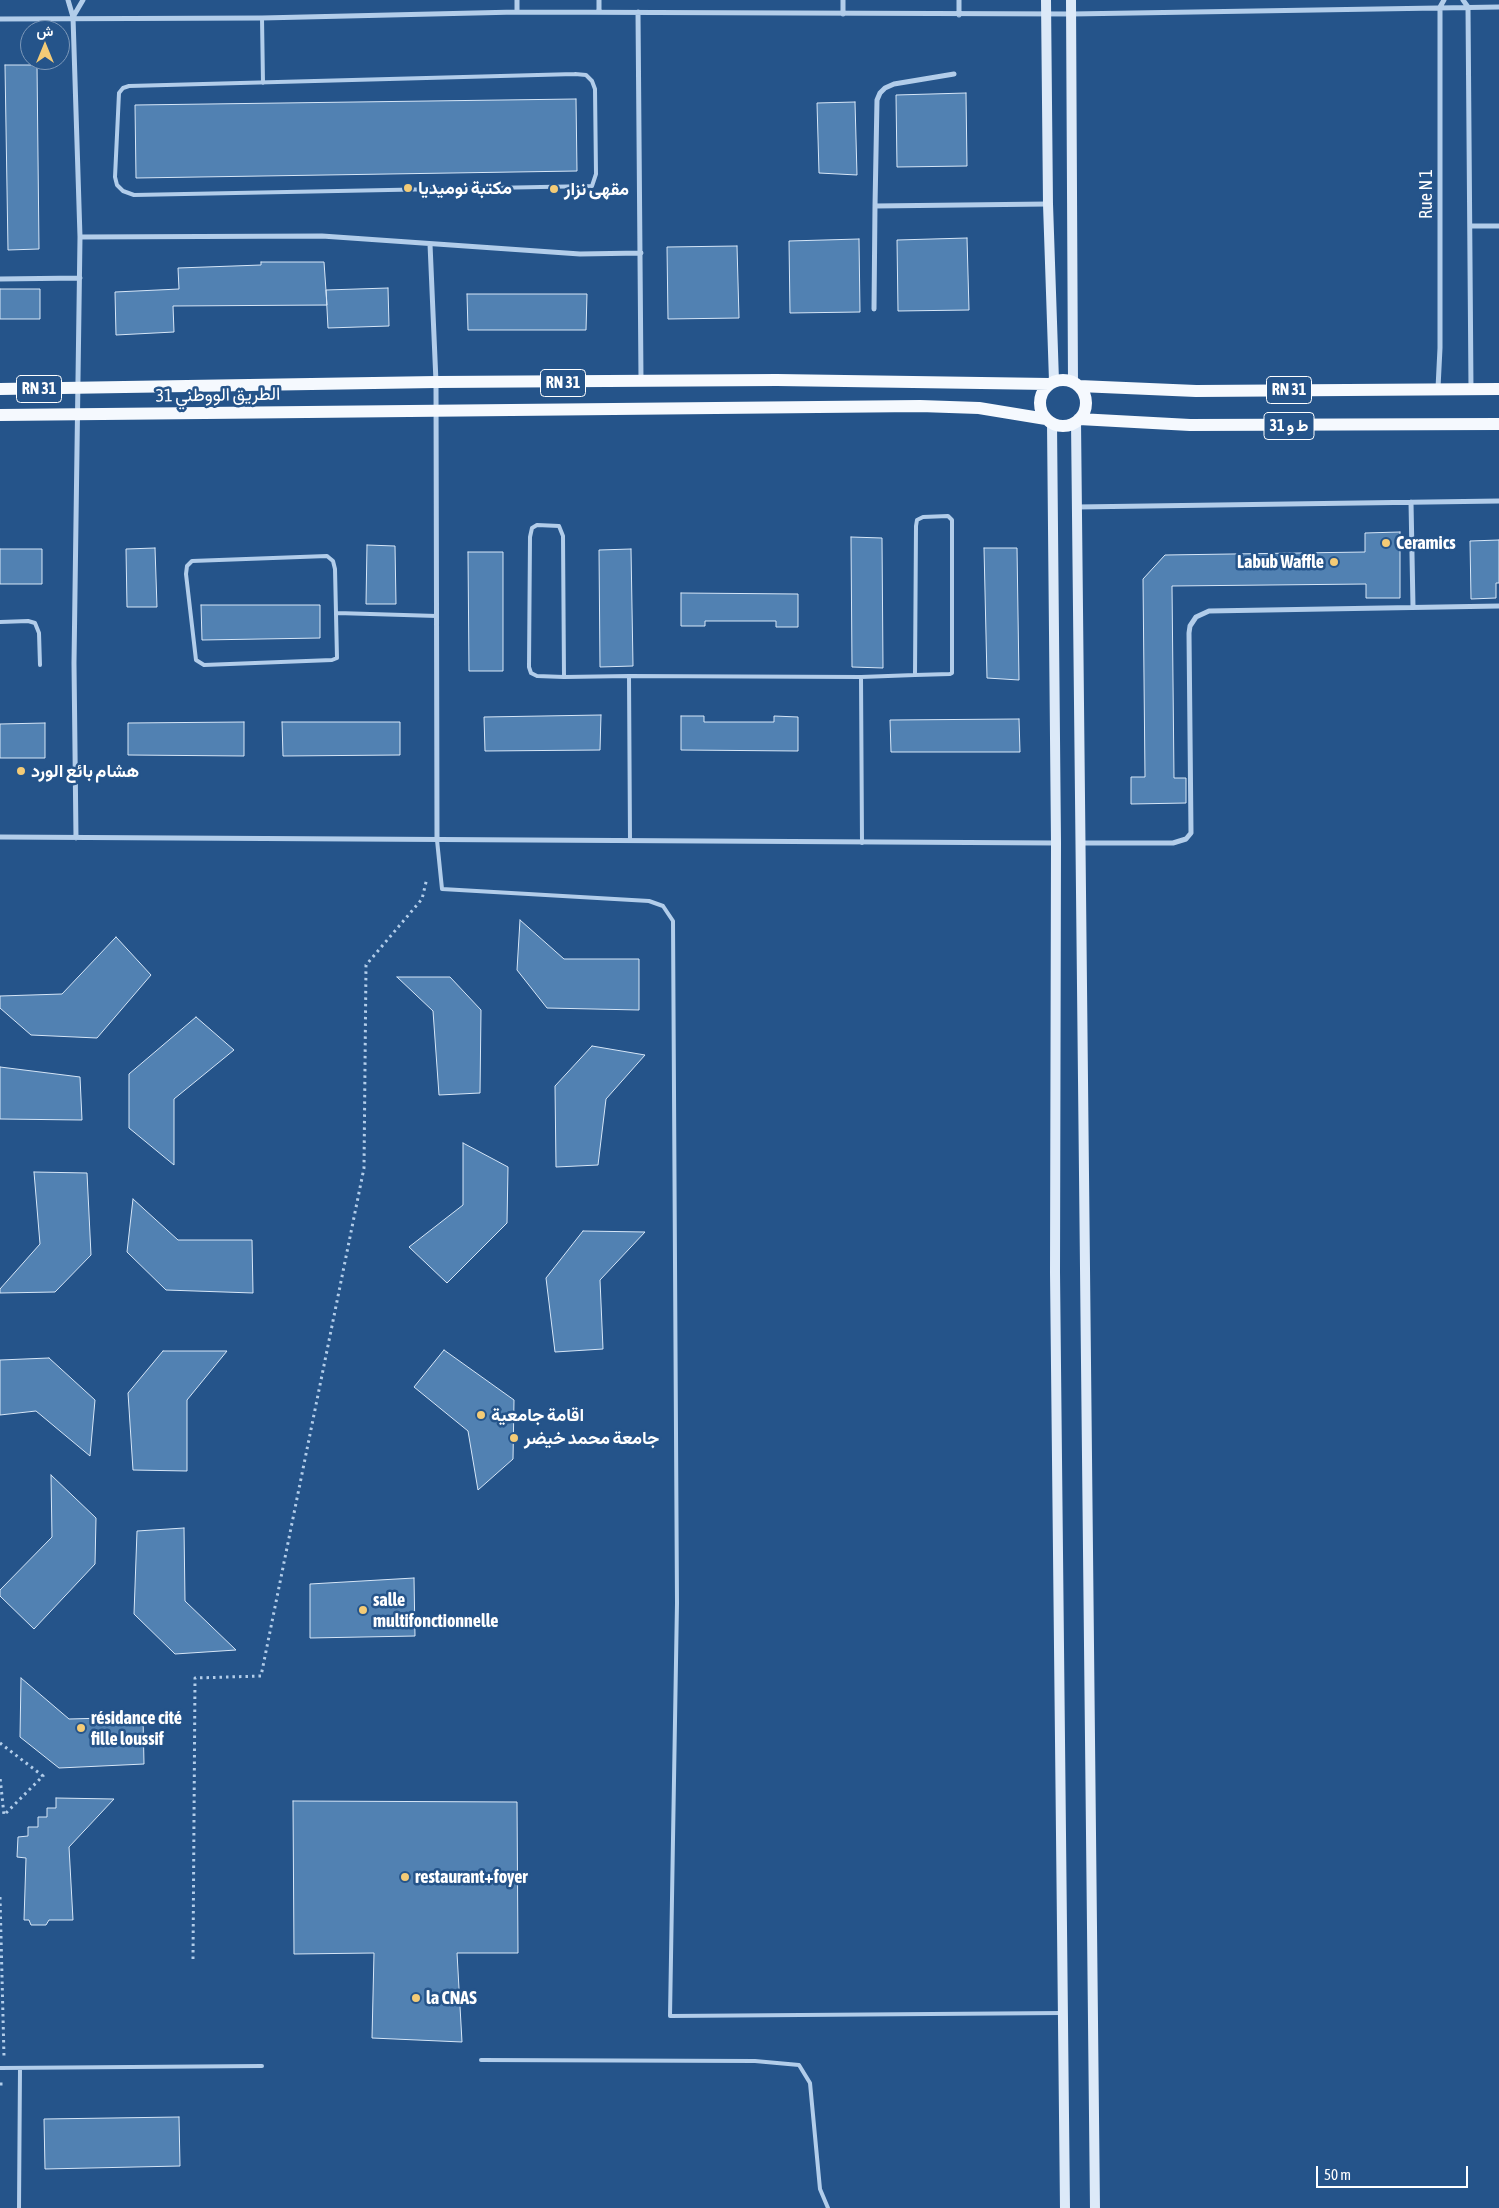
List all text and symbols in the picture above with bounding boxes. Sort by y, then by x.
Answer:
north arrow [20,20,70,70]
text: ش [37,23,53,39]
street label: Rue N 1 [1415,169,1437,219]
place label: مكتبة نوميديا [418,177,512,199]
place label: مقهى نزار [564,178,629,200]
marker: مكتبة نوميديا [402,182,414,194]
marker: مقهى نزار [548,183,560,195]
road number: RN 31 [540,369,586,396]
road number: RN 31 [16,376,62,402]
road number: RN 31 [1266,376,1312,404]
street label: الطريق الووطني 31 [156,383,280,407]
road number: ط و 31 [1264,412,1314,440]
place label: Ceramics [1396,532,1456,554]
marker: Ceramics [1380,537,1392,549]
place label: Labub Waffle [1237,551,1324,573]
marker: Labub Waffle [1328,556,1340,568]
place label: هشام بائع الورد [31,760,139,782]
marker: هشام بائع الورد [15,765,27,777]
place label: اقامة جامعية [491,1404,584,1426]
marker: اقامة جامعية [475,1409,487,1421]
place label: جامعة محمد خيضر [524,1427,659,1449]
marker: جامعة محمد خيضر [508,1432,520,1444]
place label: salle multifonctionnelle [373,1589,499,1632]
marker: salle multifonctionnelle [357,1604,369,1616]
place label: résidance cité fille loussif [91,1707,182,1750]
marker: résidance cité fille loussif [75,1722,87,1734]
place label: restaurant+foyer [415,1866,528,1888]
marker: restaurant+foyer [399,1871,411,1883]
place label: la CNAS [426,1987,477,2009]
marker: la CNAS [410,1992,422,2004]
scale bar [1319,2156,1472,2188]
text: 50 m [1324,2166,1351,2183]

